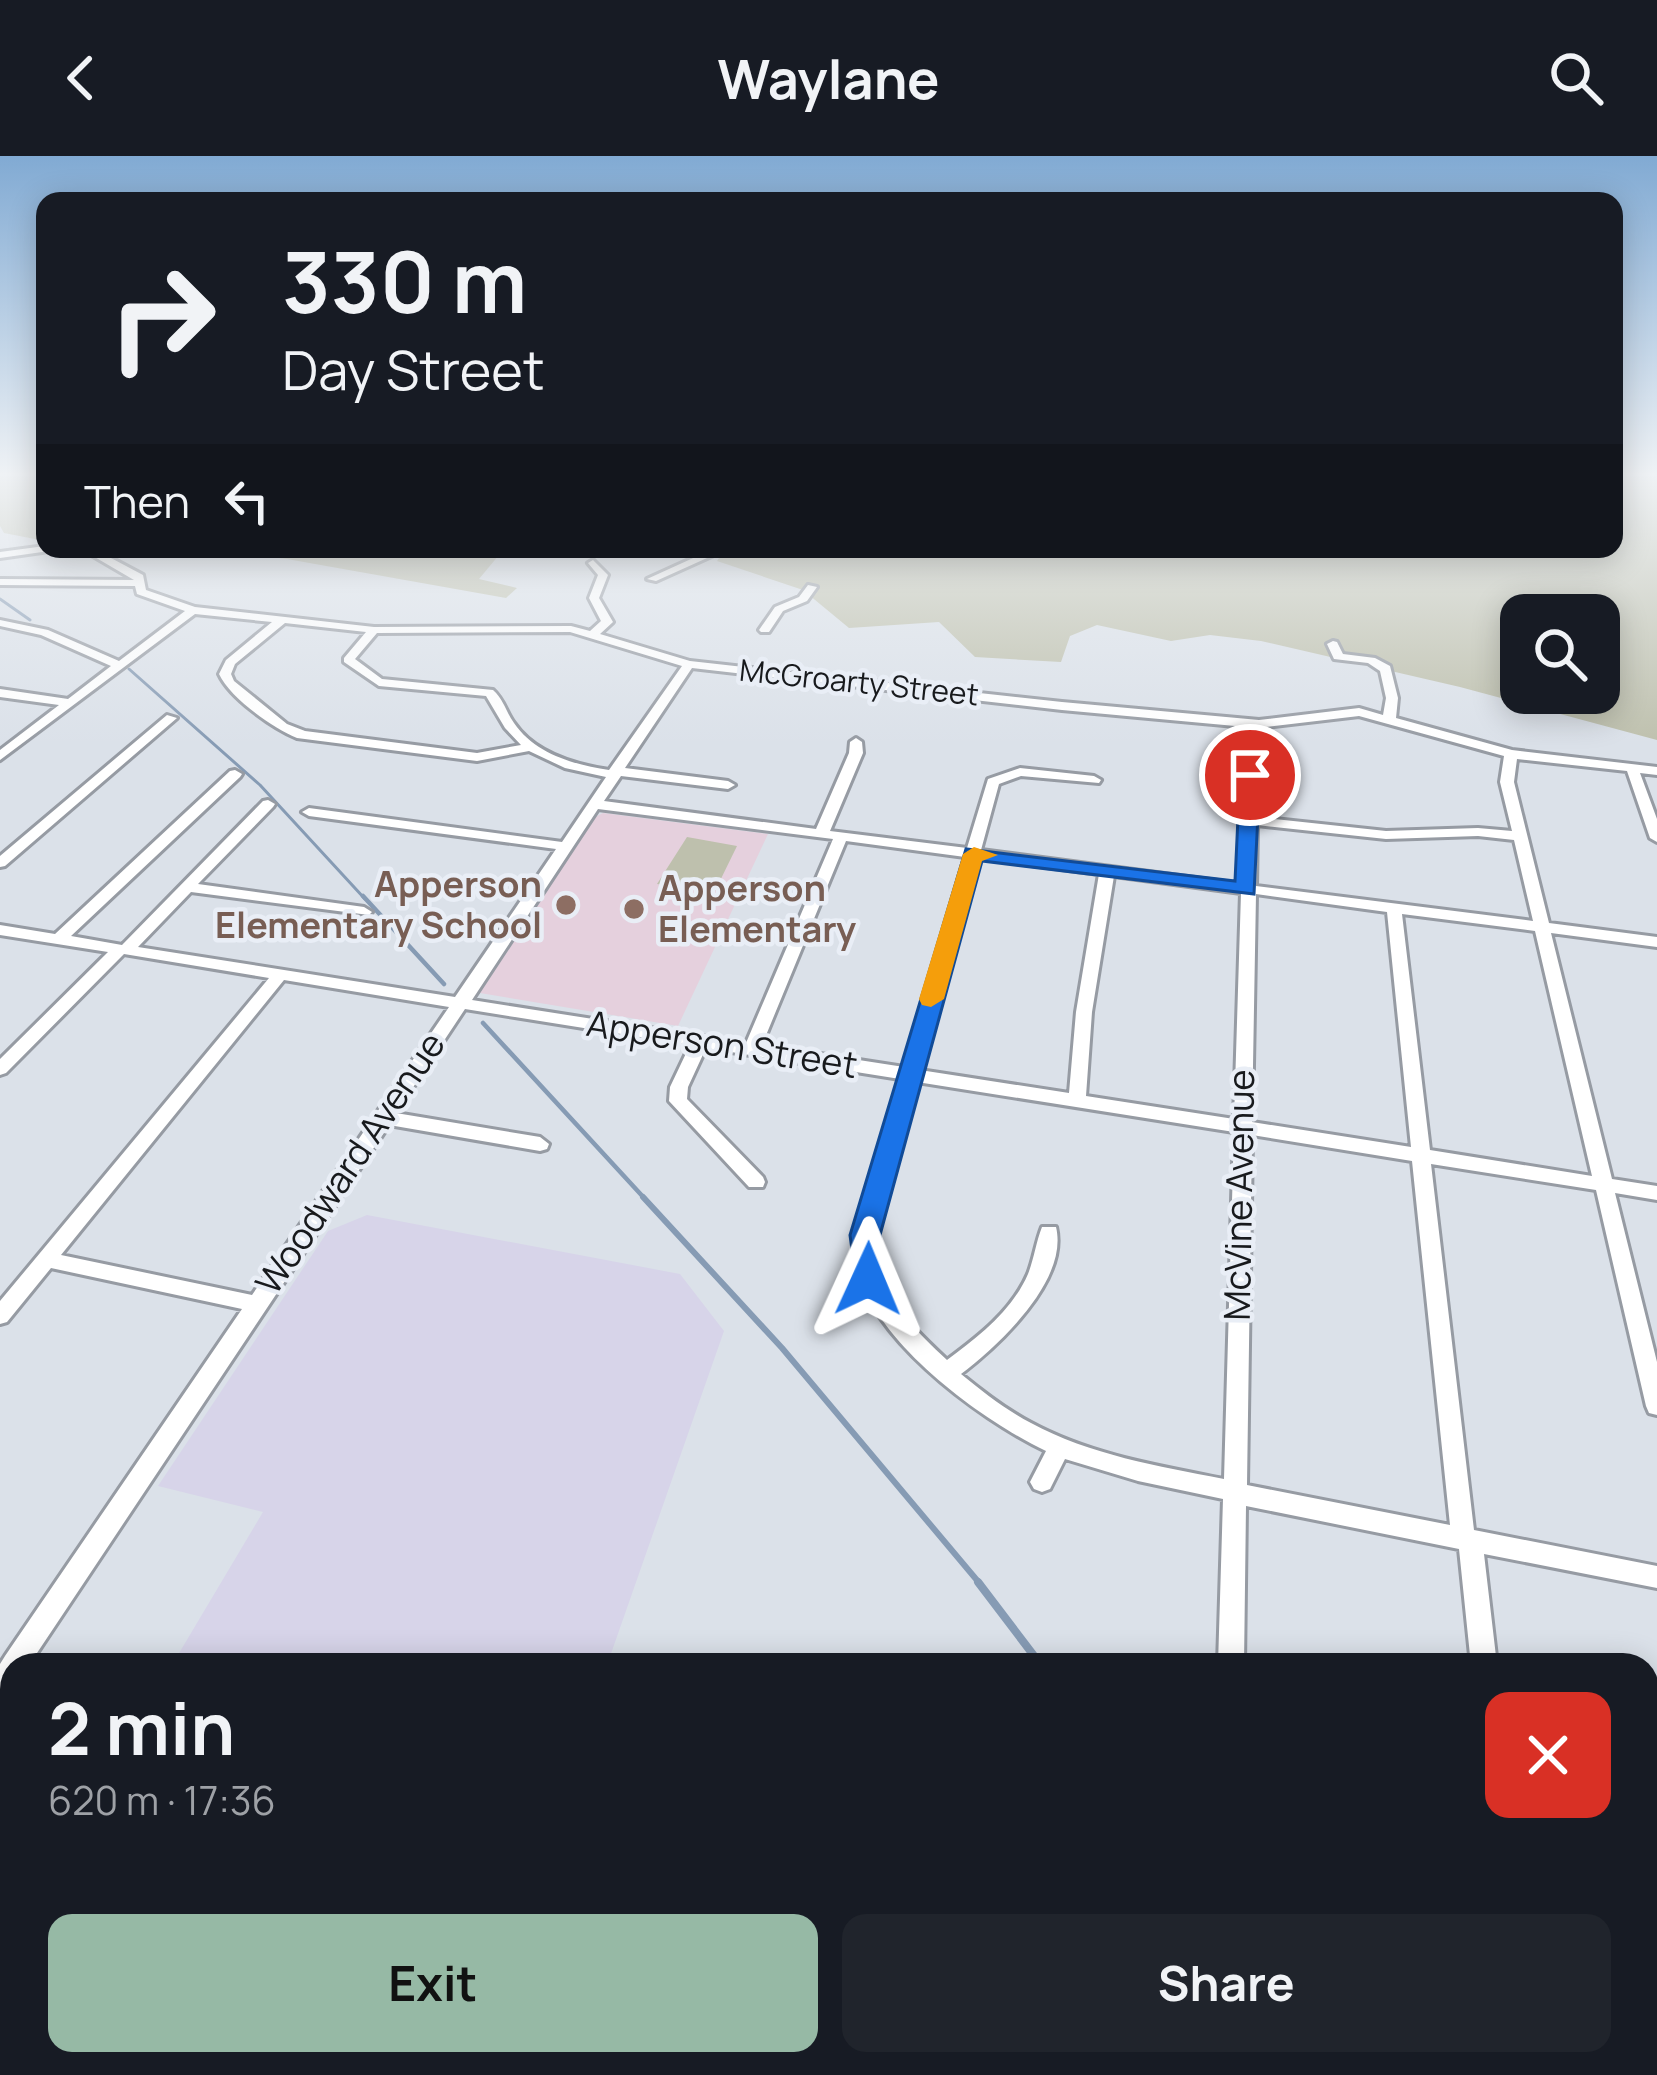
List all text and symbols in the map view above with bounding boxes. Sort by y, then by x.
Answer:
text: Waylane [717,41,940,115]
icon: back [48,45,114,111]
icon: search [1543,45,1609,111]
text: 330 m [282,223,527,338]
icon: right [84,240,240,396]
text: Day Street [282,332,545,406]
icon: left [214,468,280,534]
text: Then [84,470,190,532]
map controls [1500,594,1620,714]
button: search [1500,594,1620,714]
street label: McGroarty Street [738,649,981,714]
pin [1199,724,1301,826]
icon: arrive [1217,742,1283,808]
place label: Apperson Elementary School [215,859,542,949]
place label: Apperson Elementary [658,863,856,953]
marker: Apperson Elementary School [553,892,579,918]
marker: Apperson Elementary [621,896,647,922]
street label: Apperson Street [583,998,861,1089]
street label: Woodward Avenue [244,1022,456,1303]
street label: McVine Avenue [1212,1069,1265,1321]
position arrow [805,1216,931,1342]
text: 2 min [48,1678,235,1777]
button: close [1485,1692,1611,1818]
text: 620 m · 17:36 [48,1773,276,1827]
button: Exit [48,1914,818,2052]
button: Share [842,1914,1611,2052]

